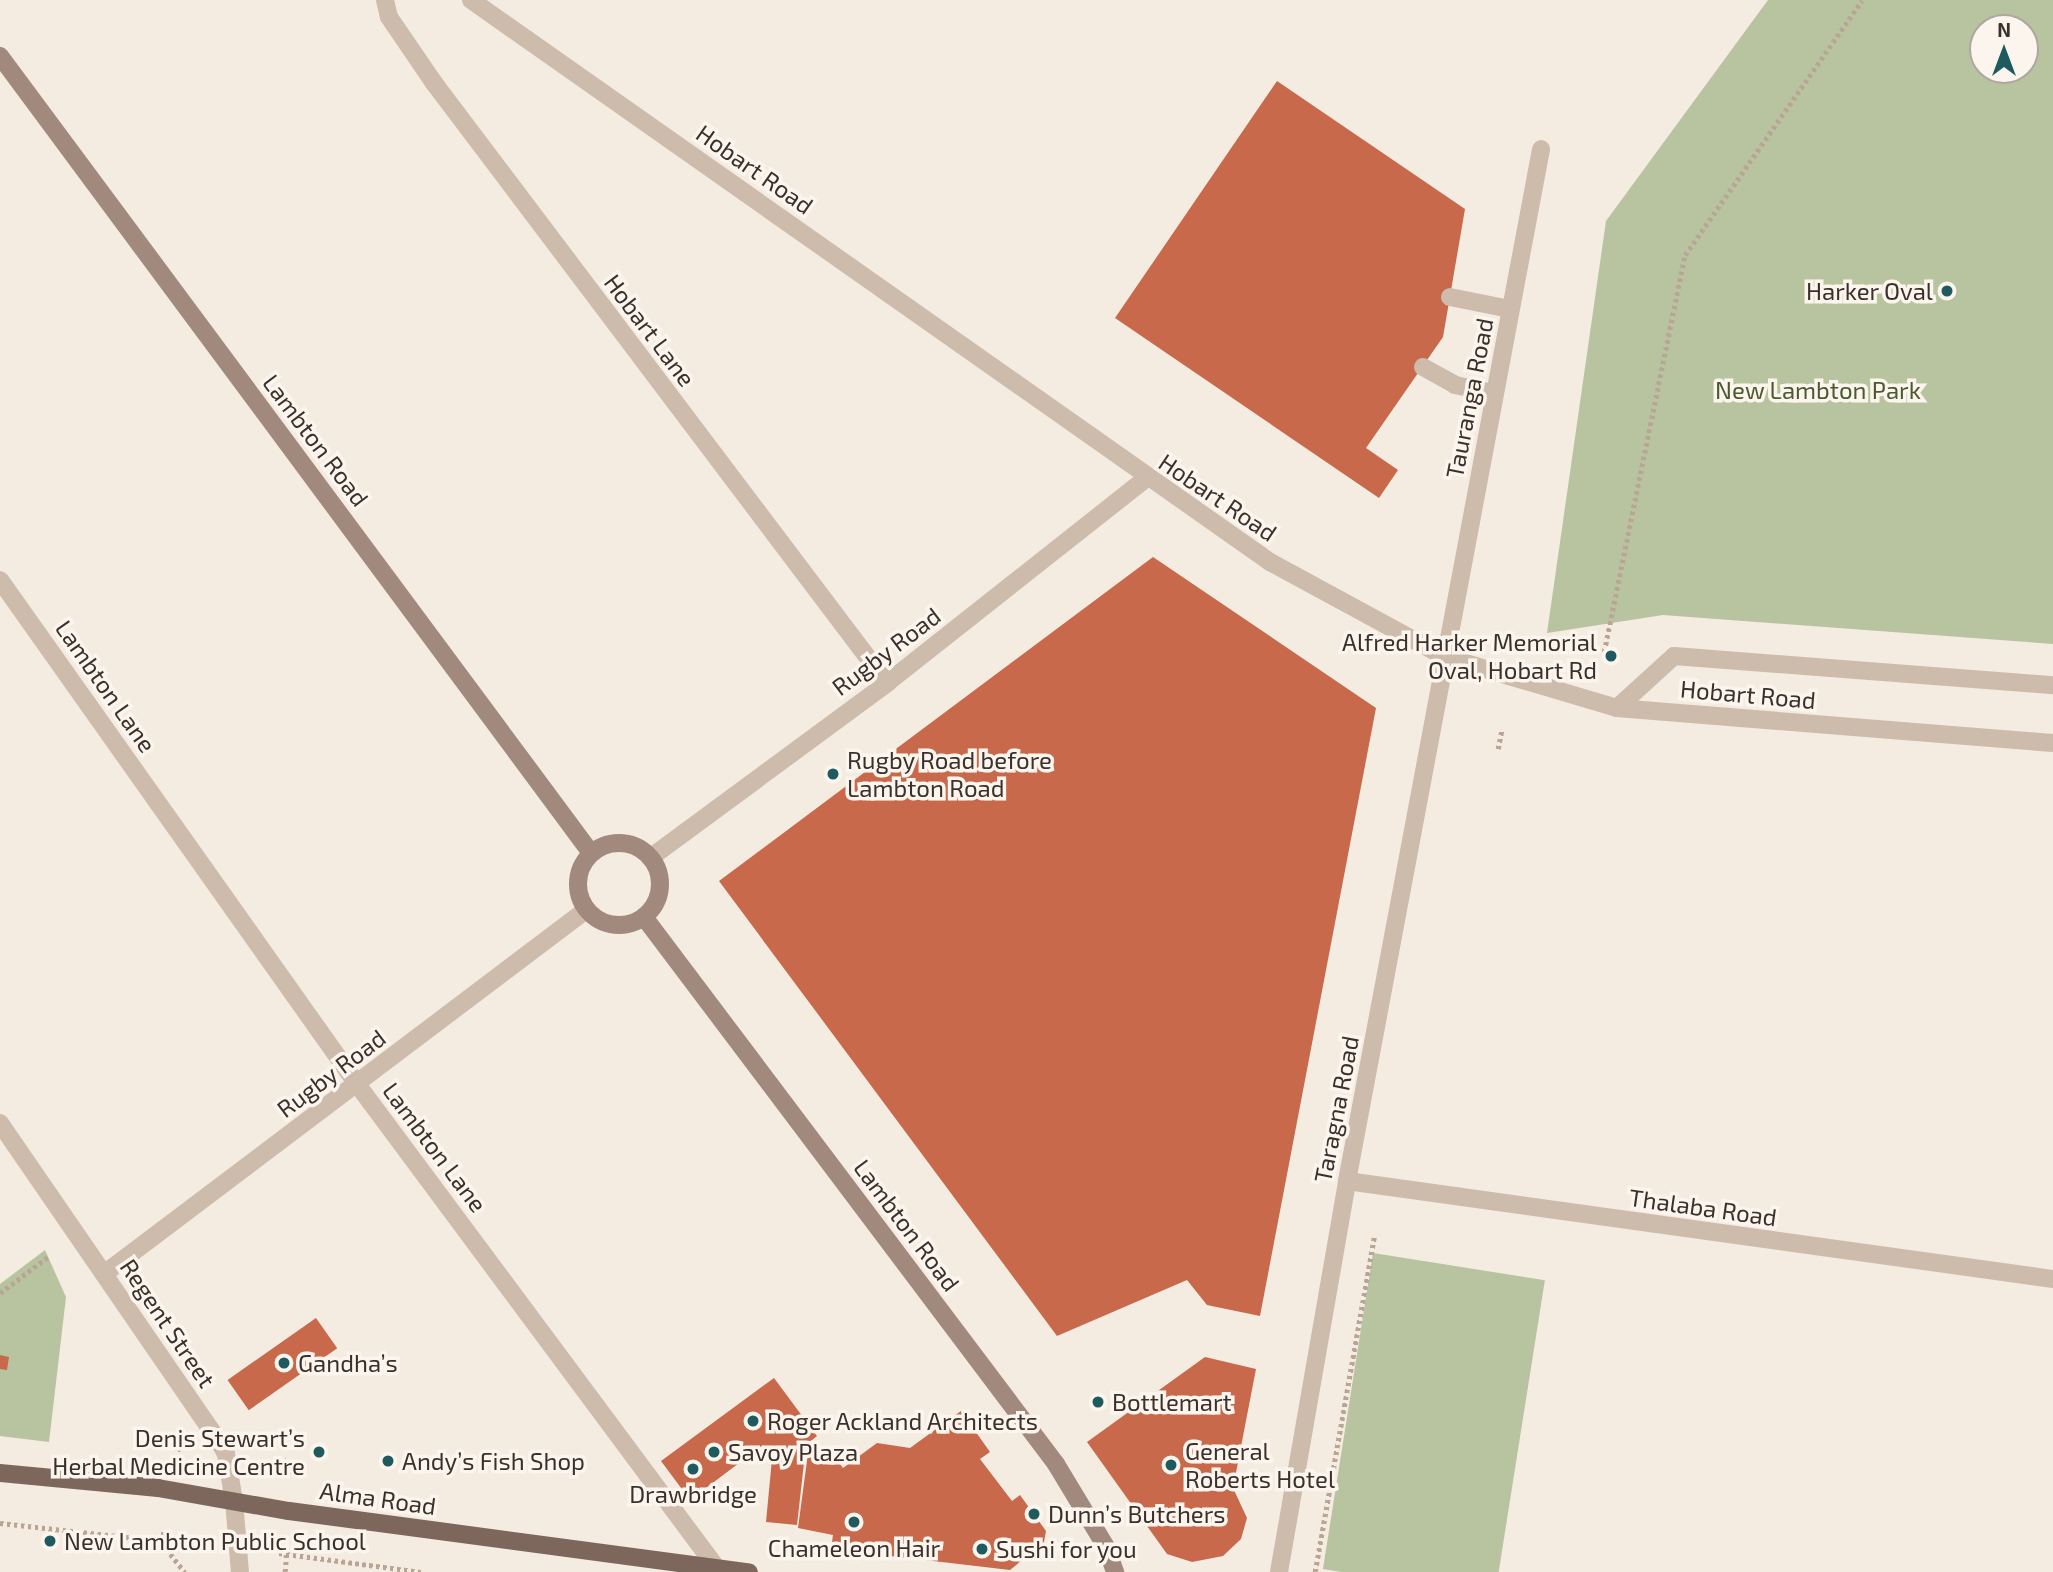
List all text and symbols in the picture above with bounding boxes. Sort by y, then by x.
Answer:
north arrow [1969,14,2039,84]
text: N [1997,18,2011,41]
street label: Hobart Road [691,118,819,220]
street label: Hobart Lane [598,268,702,392]
place label: Harker Oval [1806,277,1933,305]
marker: Harker Oval [1939,283,1955,299]
street label: Tauranga Road [1439,316,1499,480]
street label: Lambton Road [257,368,375,512]
park label: New Lambton Park [1715,376,1921,404]
street label: Hobart Road [1154,447,1282,547]
street label: Rugby Road [826,601,946,701]
street label: Lambton Lane [50,614,162,758]
place label: Alfred Harker Memorial Oval, Hobart Rd [1342,628,1597,684]
marker: Alfred Harker Memorial Oval, Hobart Rd [1603,648,1619,664]
street label: Hobart Road [1679,674,1817,714]
place label: Rugby Road before Lambton Road [847,746,1052,802]
marker: Rugby Road before Lambton Road [825,766,841,782]
street label: Rugby Road [271,1023,391,1123]
street label: Taragna Road [1308,1033,1364,1185]
street label: Lambton Lane [377,1077,493,1217]
street label: Lambton Road [848,1153,966,1297]
street label: Thalaba Road [1627,1182,1779,1232]
street label: Regent Street [114,1253,222,1393]
place label: Gandha’s [298,1349,398,1377]
marker: Gandha’s [276,1355,292,1371]
place label: Bottlemart [1112,1388,1232,1416]
marker: Bottlemart [1090,1394,1106,1410]
place label: Roger Ackland Architects [767,1407,1040,1435]
marker: Roger Ackland Architects [745,1413,761,1429]
place label: Denis Stewart’s Herbal Medicine Centre [52,1424,305,1480]
place label: General Roberts Hotel [1185,1437,1335,1493]
place label: Savoy Plaza [728,1438,859,1466]
marker: Denis Stewart’s Herbal Medicine Centre [311,1444,327,1460]
marker: Savoy Plaza [706,1444,722,1460]
place label: Andy’s Fish Shop [402,1447,585,1475]
marker: Andy’s Fish Shop [380,1453,396,1469]
marker: General Roberts Hotel [1163,1457,1179,1473]
marker: Drawbridge [685,1461,701,1477]
street label: Alma Road [318,1476,438,1520]
place label: Drawbridge [629,1480,757,1508]
place label: Dunn’s Butchers [1048,1500,1226,1528]
marker: Dunn’s Butchers [1026,1506,1042,1522]
marker: Chameleon Hair [846,1514,862,1530]
place label: New Lambton Public School [64,1527,366,1555]
marker: New Lambton Public School [42,1533,58,1549]
place label: Chameleon Hair [768,1534,940,1562]
place label: Sushi for you [996,1535,1138,1563]
marker: Sushi for you [974,1541,990,1557]

